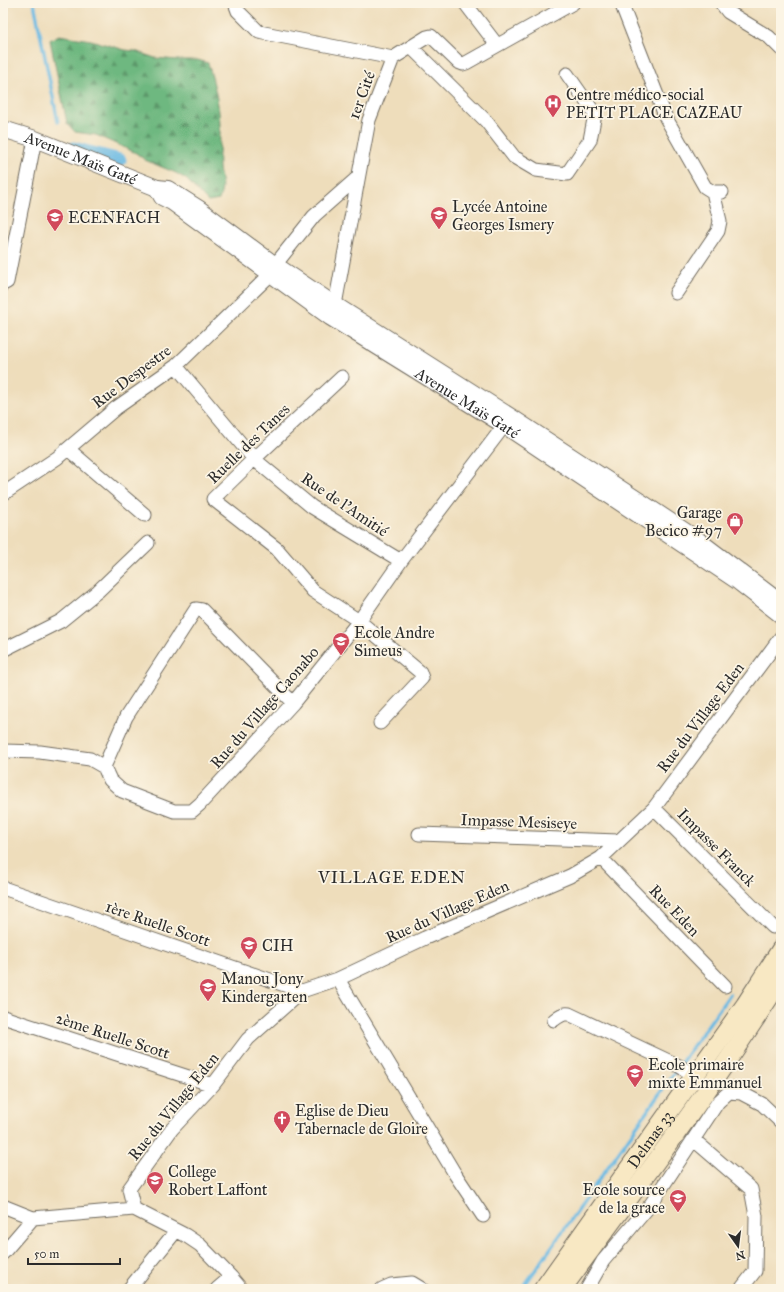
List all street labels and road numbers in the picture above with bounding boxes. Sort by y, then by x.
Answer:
street label: 1er Cité [344,68,379,122]
street label: Avenue Maïs Gaté [21,127,140,189]
street label: Rue Despestre [88,340,175,412]
street label: Avenue Maïs Gaté [411,363,523,443]
street label: Ruelle des Tanes [203,399,294,487]
street label: Rue de l'Amitié [298,468,392,541]
street label: Rue du Village Caonabo [206,642,323,773]
street label: Rue du Village Eden [653,658,749,777]
street label: Impasse Franck [674,804,760,891]
street label: Impasse Mesiseye [460,810,578,833]
street label: Rue du Village Eden [383,876,513,948]
street label: Rue Eden [645,881,704,940]
street label: 1ère Ruelle Scott [103,897,213,950]
street label: 2ème Ruelle Scott [54,1008,172,1063]
street label: Rue du Village Eden [124,1048,224,1165]
street label: Delmas 33 [623,1107,677,1172]

